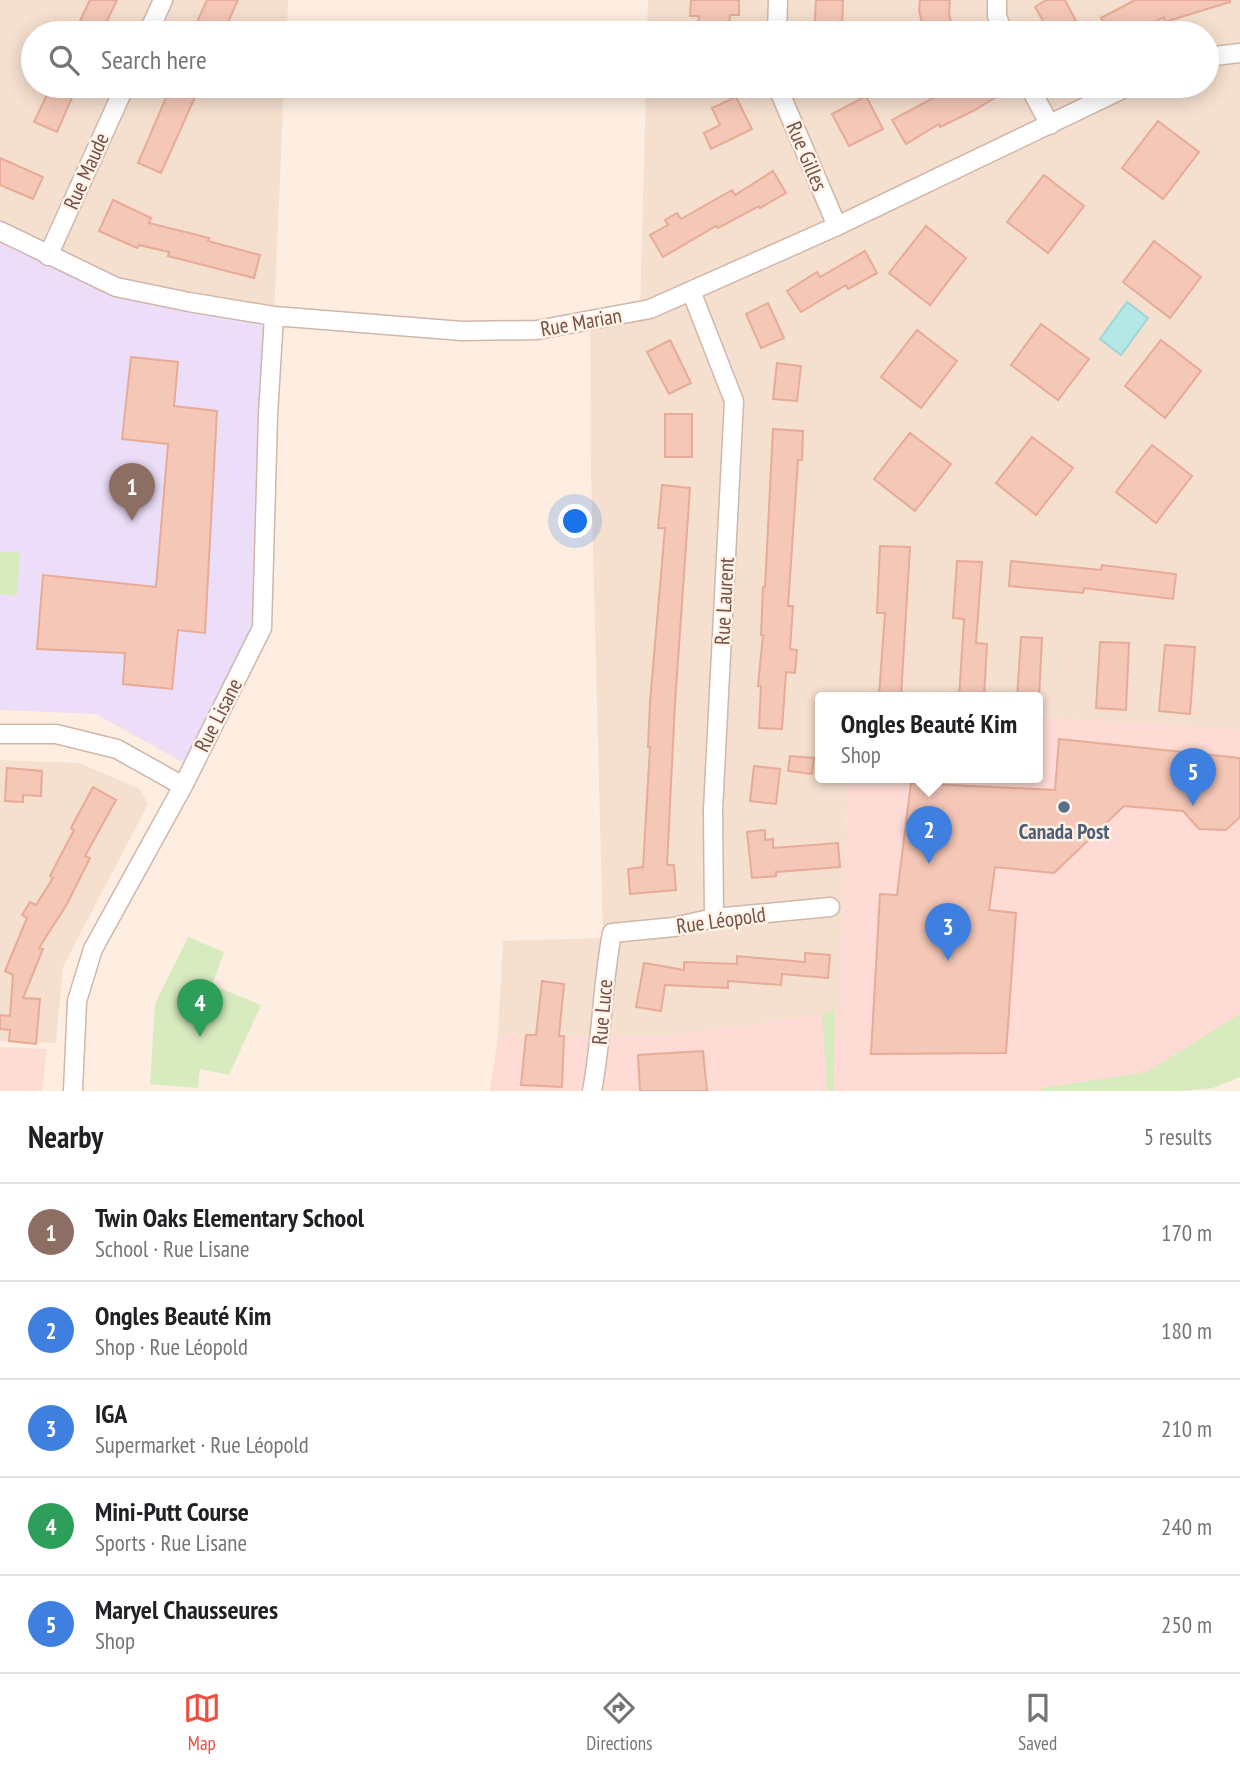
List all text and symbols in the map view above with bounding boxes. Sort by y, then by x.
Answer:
search box [21,21,1219,98]
icon: search [45,41,83,79]
text: Search here [101,43,207,76]
street label: Rue Gilles [780,117,834,195]
street label: Rue Maude [57,129,115,213]
street label: Rue Marian [538,302,624,342]
pin: 1 [109,463,155,521]
your location [558,504,592,538]
street label: Rue Laurent [708,556,740,645]
street label: Rue Lisane [188,674,248,756]
popup [815,692,1043,783]
text: Ongles Beauté Kim [841,707,1017,740]
text: Shop [841,740,881,769]
pin: 5 [1170,748,1216,806]
marker: Canada Post [1056,799,1072,815]
pin: 2 [906,806,952,864]
place label: Canada Post [1019,818,1109,845]
street label: Rue Léopold [675,900,767,940]
pin: 3 [925,903,971,961]
street label: Rue Luce [586,978,618,1046]
pin: 4 [177,979,223,1037]
text: Nearby [28,1117,103,1156]
text: 5 results [1144,1122,1212,1151]
text: Twin Oaks Elementary School [95,1201,364,1234]
text: 1 [46,1218,57,1247]
text: 170 m [1161,1218,1212,1247]
text: School · Rue Lisane [95,1234,250,1263]
text: Ongles Beauté Kim [95,1299,271,1332]
text: 2 [46,1316,57,1345]
text: 180 m [1161,1316,1212,1345]
text: Shop · Rue Léopold [95,1332,248,1361]
text: IGA [95,1397,127,1430]
text: 3 [46,1414,57,1443]
text: 210 m [1161,1414,1212,1443]
text: Supermarket · Rue Léopold [95,1430,309,1459]
text: Mini-Putt Course [95,1495,249,1528]
text: 4 [46,1512,57,1541]
text: 240 m [1161,1512,1212,1541]
text: Sports · Rue Lisane [95,1528,247,1557]
text: Maryel Chausseures [95,1593,278,1626]
text: 5 [46,1610,57,1639]
text: 250 m [1161,1610,1212,1639]
text: Shop [95,1626,135,1655]
tab: Map [183,1689,221,1755]
tab: Directions [586,1689,652,1755]
tab: Saved [1018,1689,1057,1755]

